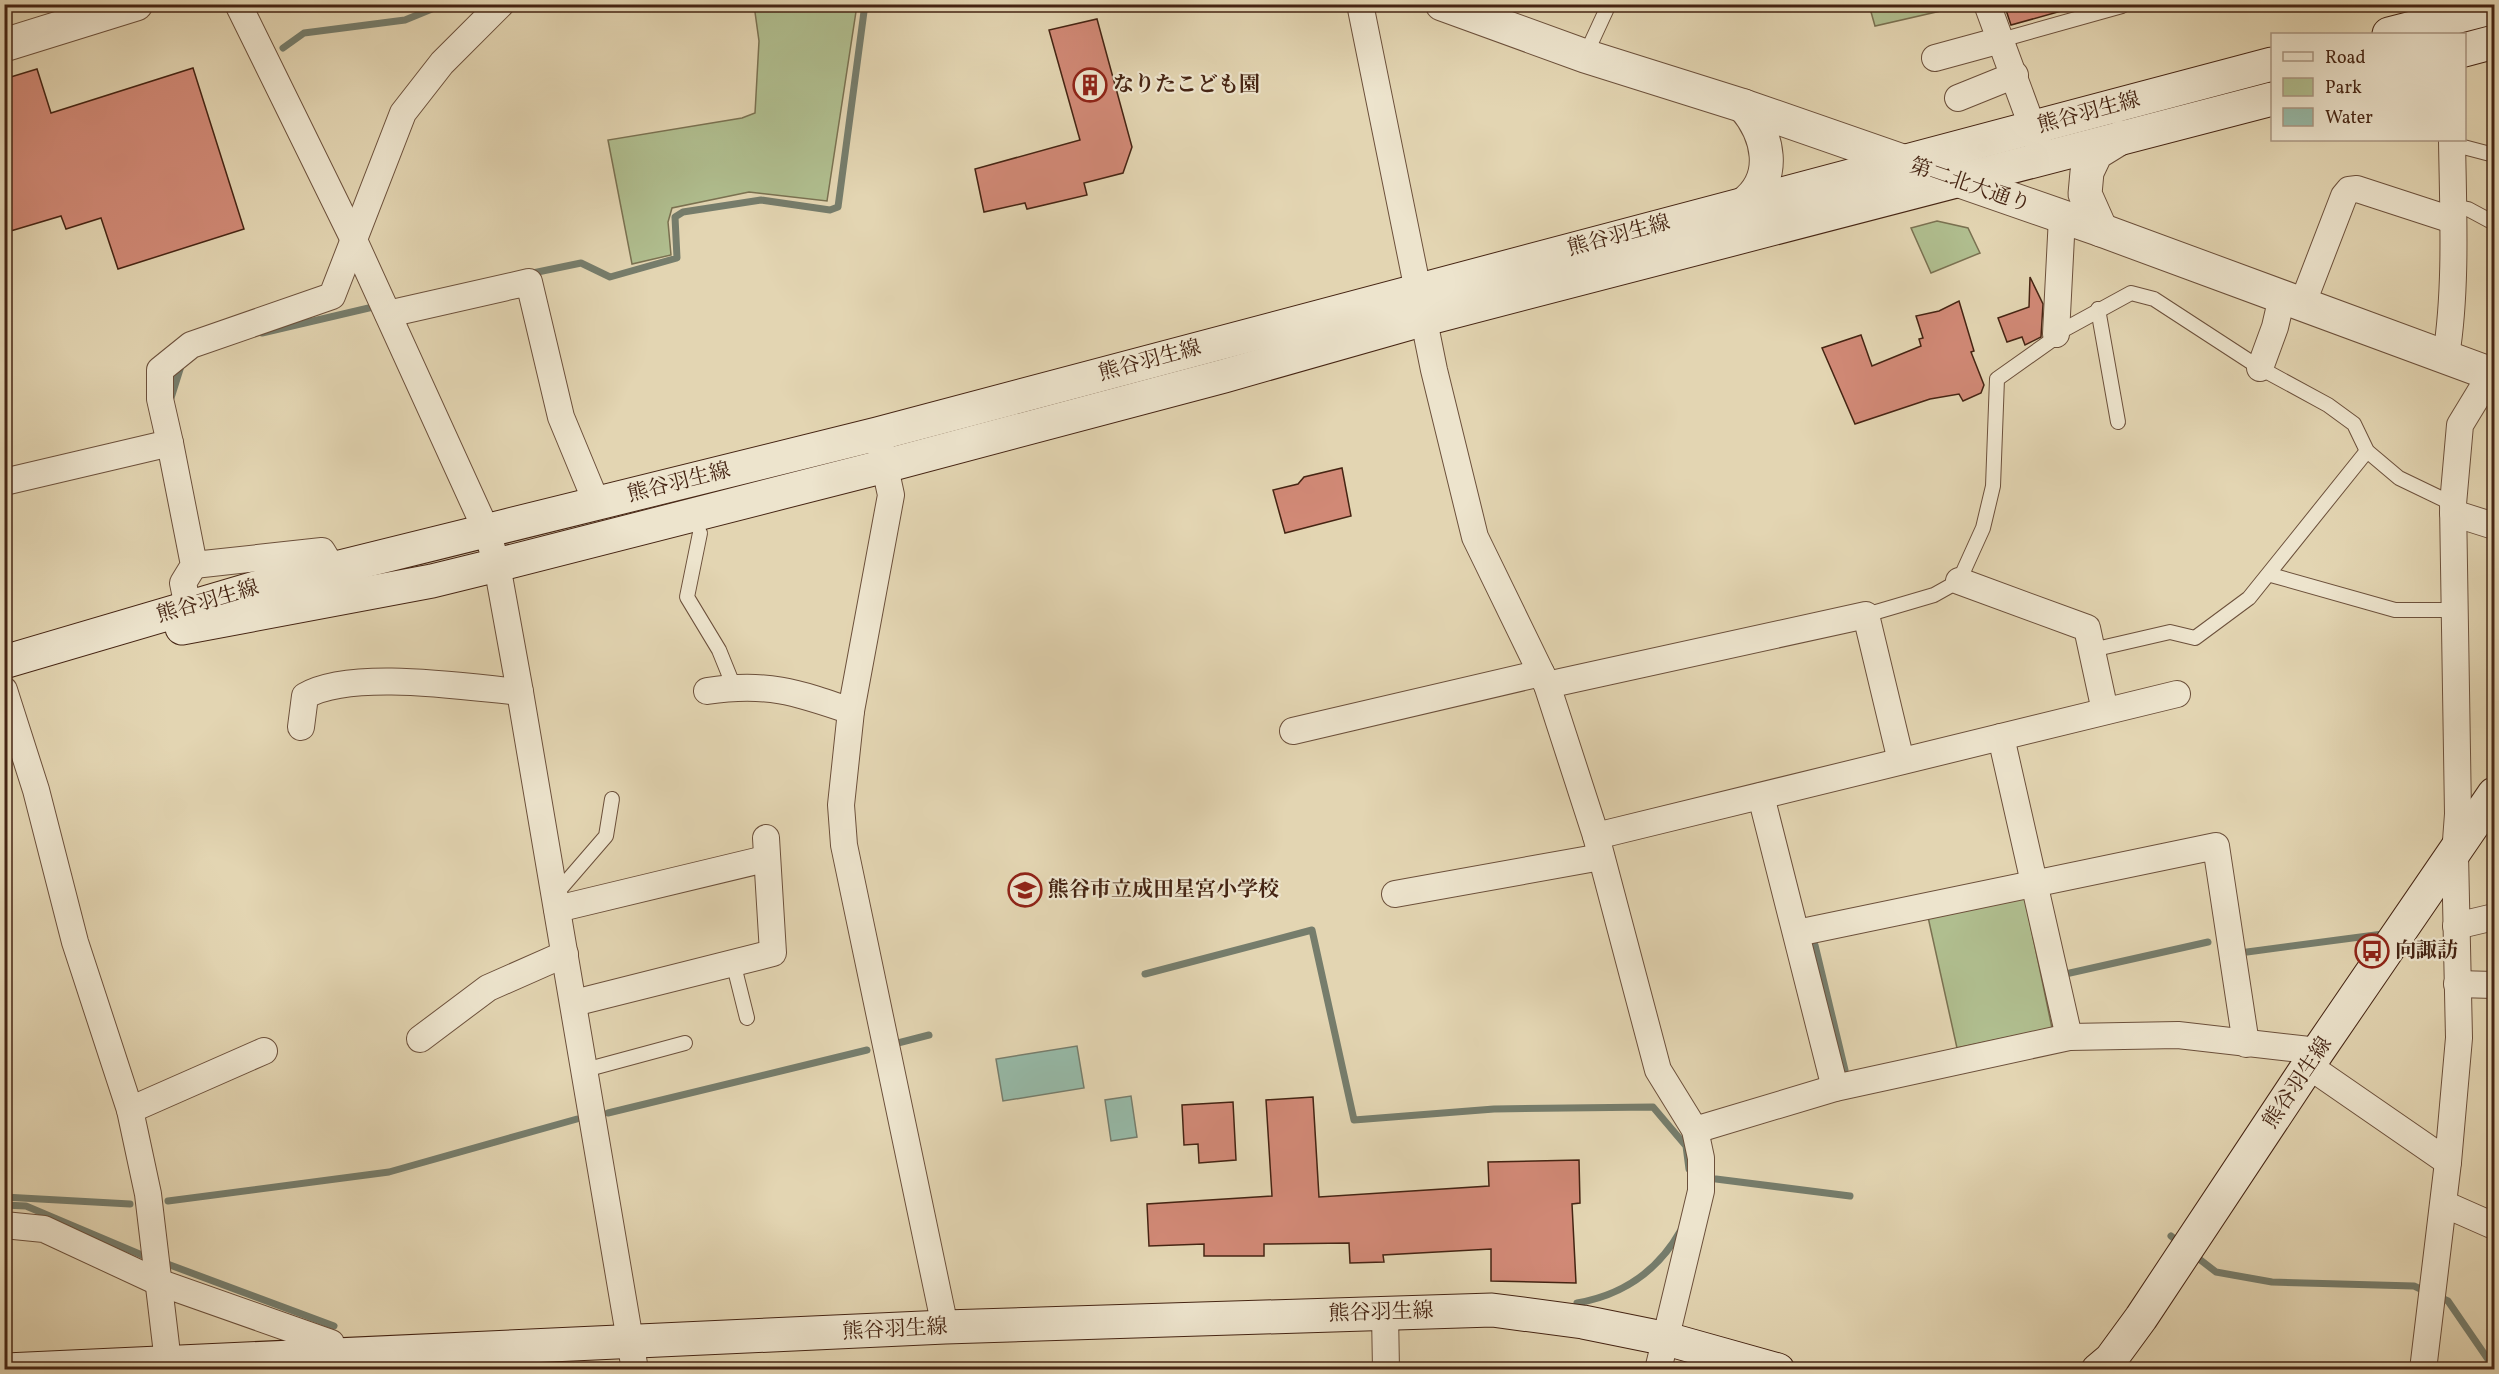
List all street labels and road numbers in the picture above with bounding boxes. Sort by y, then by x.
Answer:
street label: 熊谷羽生線 [2035,85,2143,141]
street label: 第二北大通り [1906,152,2034,220]
street label: 熊谷羽生線 [1565,208,1673,264]
street label: 熊谷羽生線 [1096,333,1204,389]
street label: 熊谷羽生線 [625,456,733,510]
street label: 熊谷羽生線 [154,574,262,630]
street label: 熊谷羽生線 [2257,1031,2339,1135]
street label: 熊谷羽生線 [1328,1297,1434,1329]
street label: 熊谷羽生線 [842,1313,948,1347]

